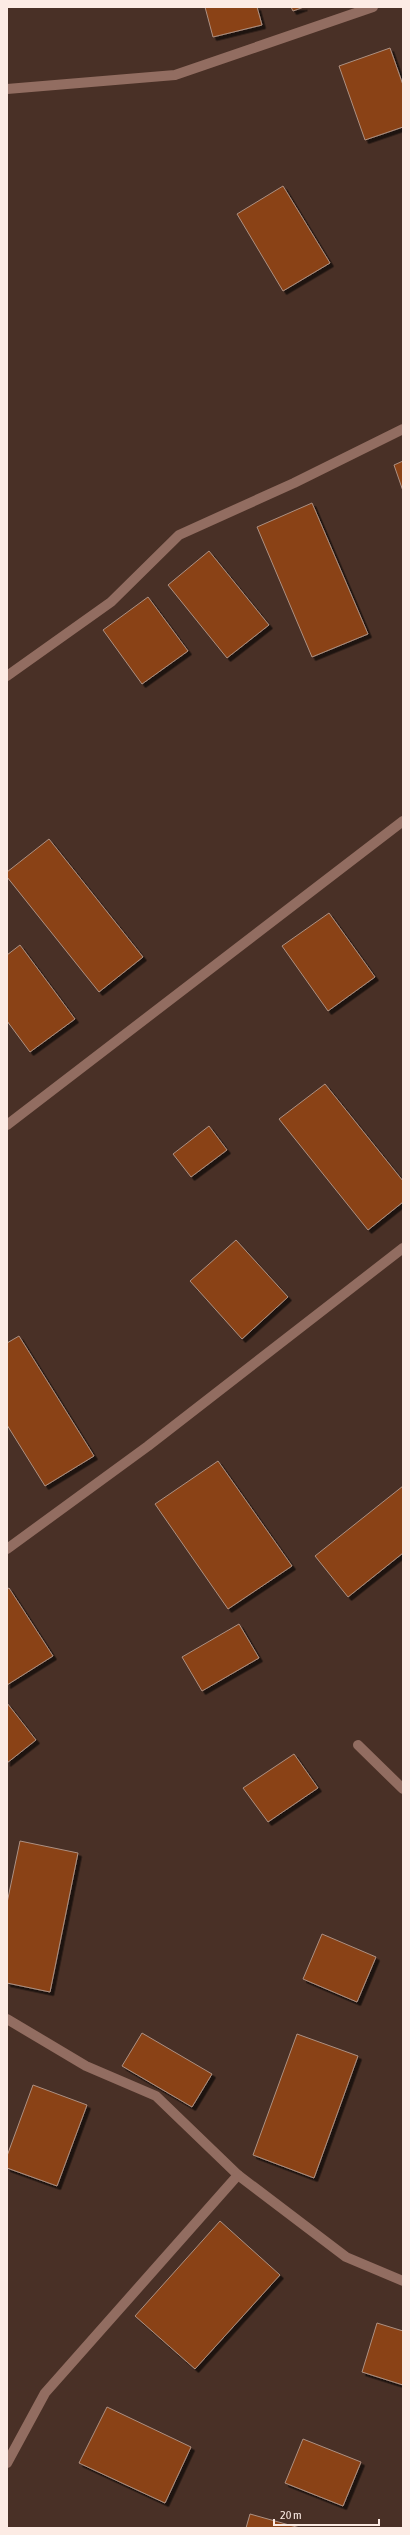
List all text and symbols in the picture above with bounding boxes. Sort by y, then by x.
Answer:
scale bar [274,2501,379,2527]
text: 20 m [280,2508,302,2522]

